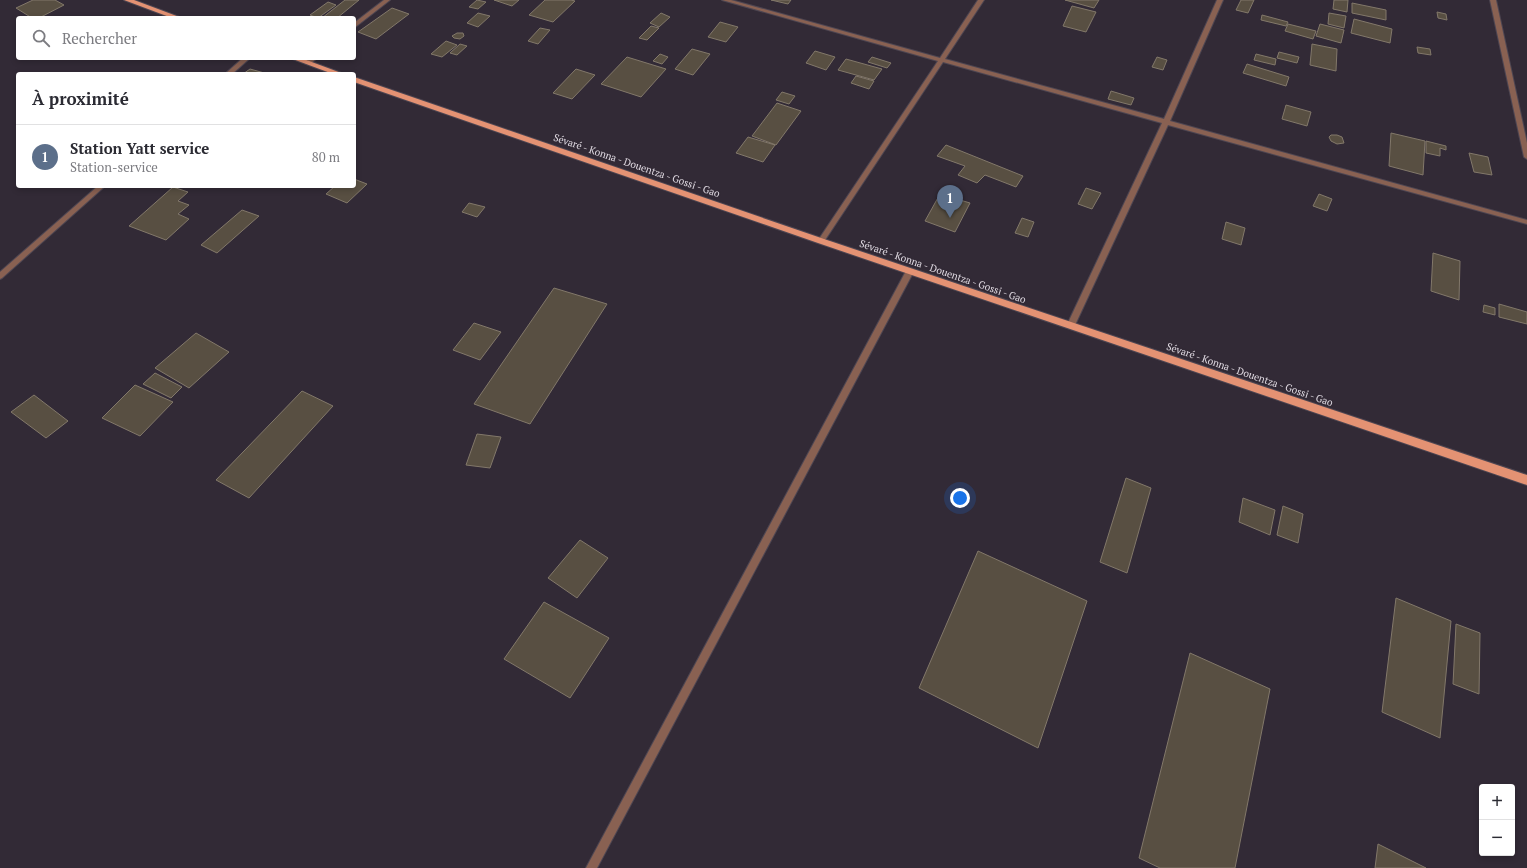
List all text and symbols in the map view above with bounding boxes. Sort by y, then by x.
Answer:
search box [16,16,356,60]
icon: search [30,27,52,49]
text: Rechercher [62,28,137,48]
text: À proximité [32,87,129,110]
street label: Sévaré - Konna - Douentza - Gossi - Gao [552,131,722,200]
text: Station Yatt service [70,138,209,158]
text: 1 [41,148,49,166]
text: 80 m [312,148,340,166]
text: Station-service [70,158,158,176]
pin: 1 [937,185,963,218]
street label: Sévaré - Konna - Douentza - Gossi - Gao [858,237,1028,306]
street label: Sévaré - Konna - Douentza - Gossi - Gao [1165,340,1335,409]
your location [950,488,970,508]
map controls [1479,784,1515,856]
button: + [1479,784,1515,820]
button: − [1479,820,1515,856]

